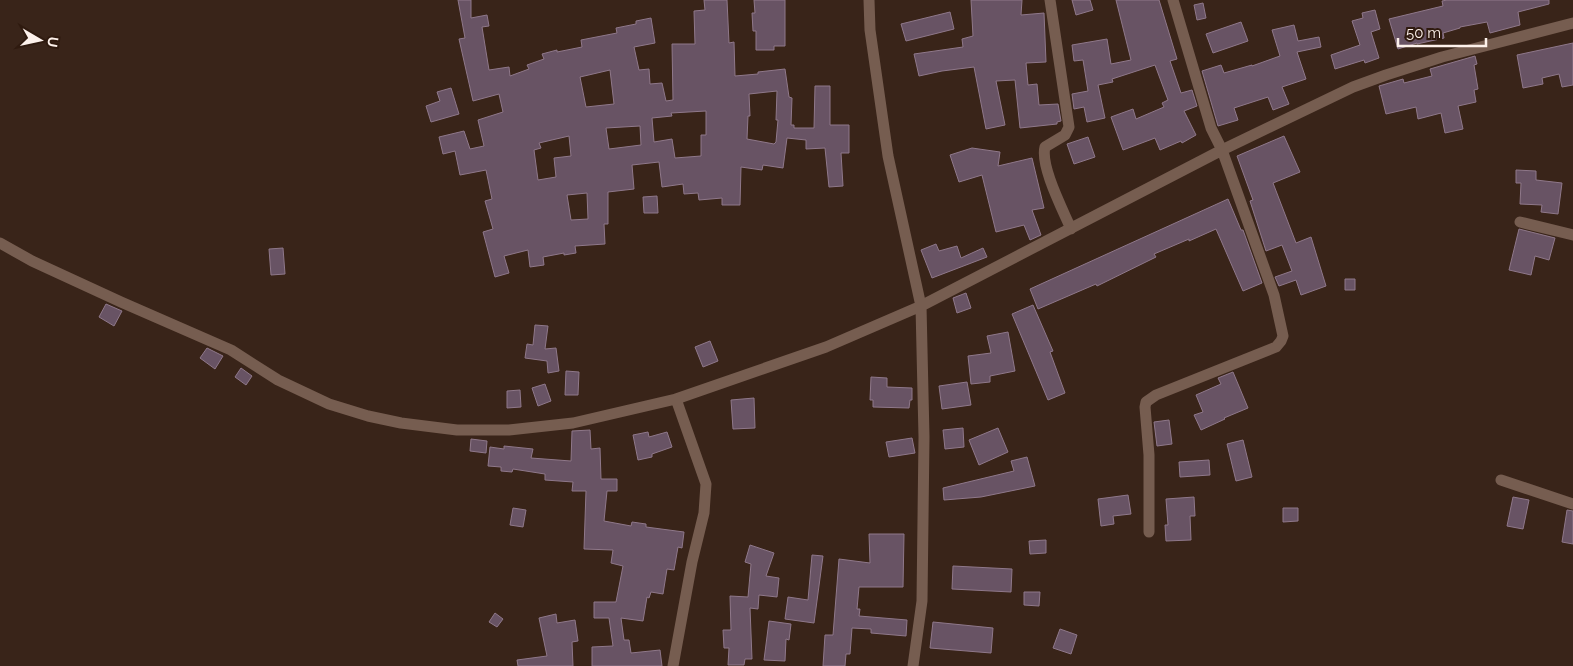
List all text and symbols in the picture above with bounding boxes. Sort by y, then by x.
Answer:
north arrow [15,15,65,65]
scale bar [1398,15,1486,47]
text: 50 m [1406,24,1441,42]
text: U [44,36,62,48]

